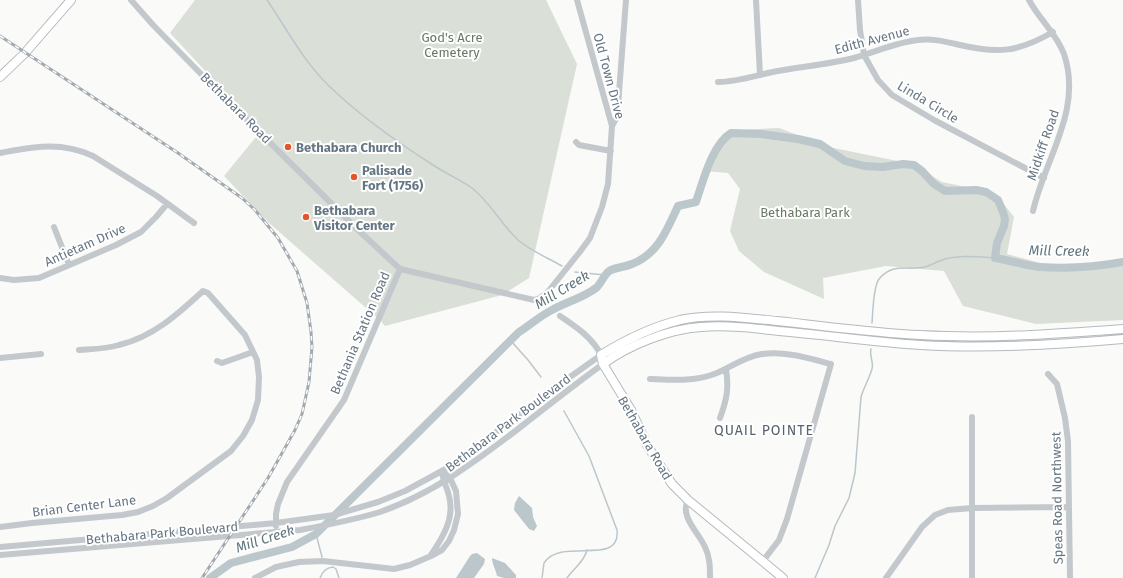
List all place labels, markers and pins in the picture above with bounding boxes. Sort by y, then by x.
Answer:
place label: Bethabara Church [296,140,401,155]
marker: Bethabara Church [283,142,293,152]
place label: Palisade Fort (1756) [362,163,423,193]
marker: Palisade Fort (1756) [349,172,359,182]
place label: Bethabara Visitor Center [313,203,396,233]
marker: Bethabara Visitor Center [301,212,311,222]

